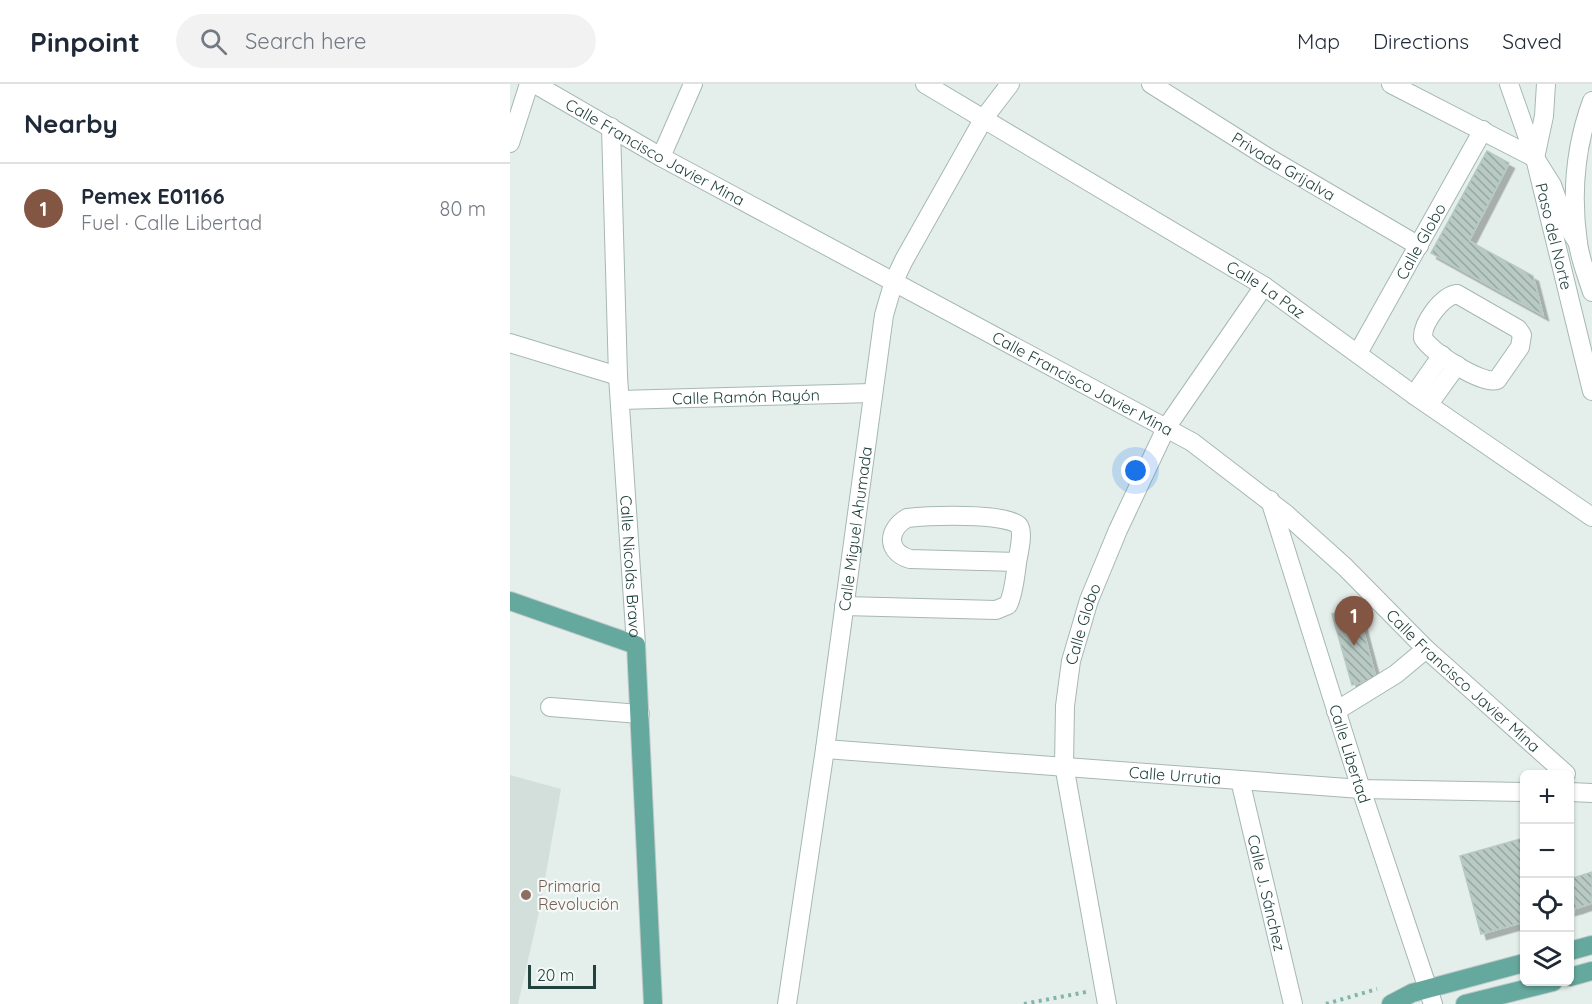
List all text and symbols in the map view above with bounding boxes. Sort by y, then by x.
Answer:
search box [176,14,596,68]
text: Pinpoint [30,24,140,59]
icon: search [197,25,230,58]
text: Search here [245,27,366,55]
text: Map [1297,28,1340,54]
text: Directions [1373,28,1469,54]
text: Saved [1502,28,1562,54]
street label: Calle Francisco Javier Mina [562,94,748,210]
text: Nearby [24,107,118,140]
street label: Privada Grijalva [1228,127,1339,205]
street label: Paso del Norte [1531,181,1577,292]
text: Pemex E01166 [81,182,225,210]
text: 1 [40,196,47,221]
text: 80 m [440,196,486,221]
street label: Calle Globo [1391,200,1450,283]
text: Fuel · Calle Libertad [81,210,262,235]
street label: Calle La Paz [1223,256,1309,323]
street label: Calle Francisco Javier Mina [989,327,1176,440]
street label: Calle Ramón Rayón [672,384,820,409]
street label: Calle Miguel Ahumada [834,445,876,612]
your location [1121,456,1150,485]
street label: Calle Nicolás Bravo [616,494,646,639]
street label: Calle Globo [1060,580,1105,667]
pin: 1 [1334,596,1374,646]
street label: Calle Francisco Javier Mina [1382,605,1544,756]
street label: Calle Libertad [1325,702,1375,806]
street label: Calle Urrutia [1128,762,1222,789]
map controls [1520,770,1574,986]
button: + [1520,770,1574,824]
button: − [1520,824,1574,878]
street label: Calle J. Sánchez [1243,833,1290,953]
place label: Primaria Revolución [538,876,619,914]
button: locate [1520,878,1574,932]
marker: Primaria Revolución [519,888,533,902]
button: layers [1520,932,1574,986]
scale bar [528,962,596,990]
text: 20 m [537,965,574,985]

